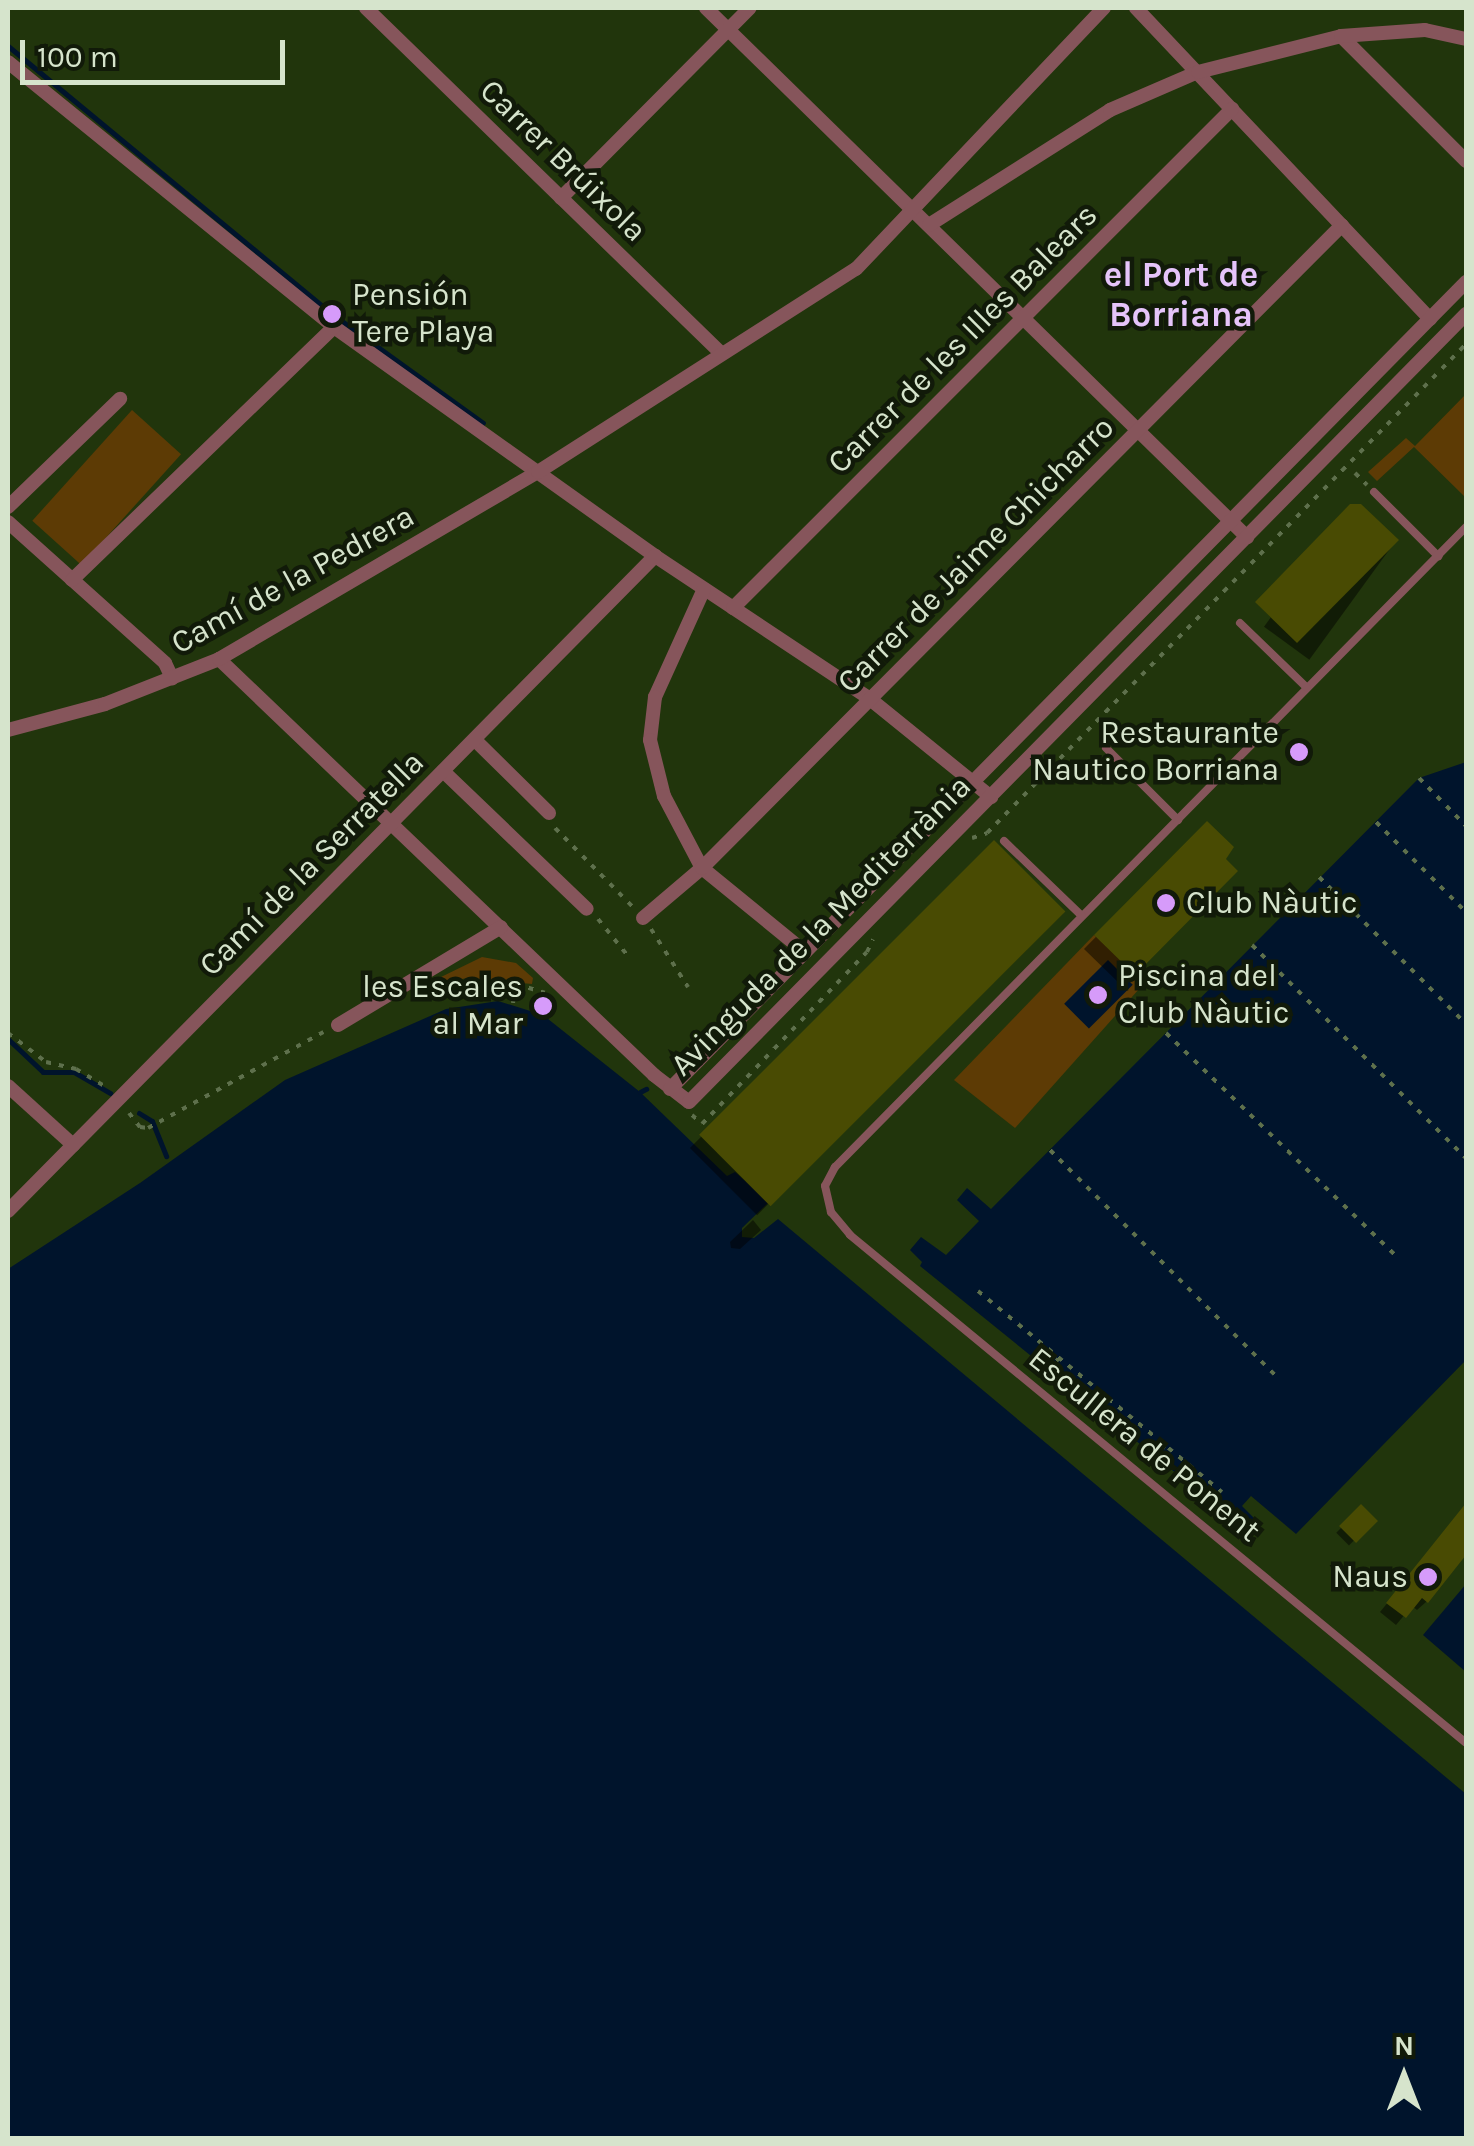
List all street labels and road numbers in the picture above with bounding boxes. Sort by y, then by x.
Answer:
street label: Carrer Brúixola [472,72,654,250]
street label: Carrer de les Illes Balears [820,196,1106,482]
street label: Carrer de Jaime Chicharro [830,409,1122,701]
street label: Camí de la Pedrera [165,497,421,663]
street label: Camí de la Serratella [192,744,432,984]
street label: Avinguda de la Mediterrània [663,768,979,1084]
street label: Escullera de Ponent [1020,1340,1268,1550]

